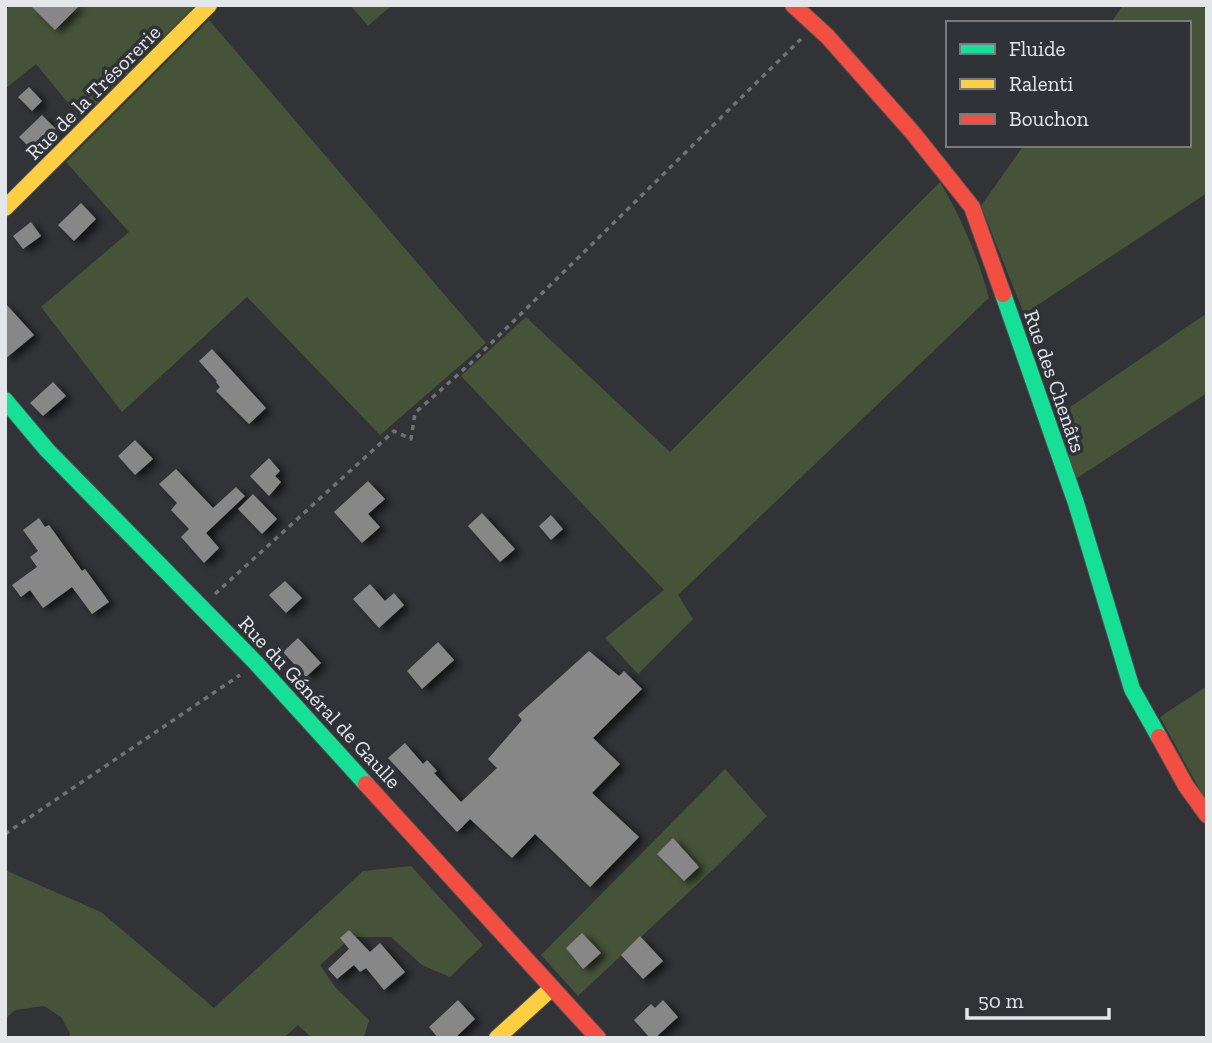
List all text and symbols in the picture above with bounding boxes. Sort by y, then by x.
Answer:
street label: Rue de la Trésorerie [20,19,166,165]
legend [946,21,1191,147]
text: Fluide [1009,36,1065,61]
text: Ralenti [1009,71,1073,96]
text: Bouchon [1009,106,1089,131]
street label: Rue des Chenâts [1019,306,1091,456]
street label: Rue du Général de Gaulle [234,611,407,794]
scale bar [967,976,1109,1020]
text: 50 m [978,988,1024,1013]

